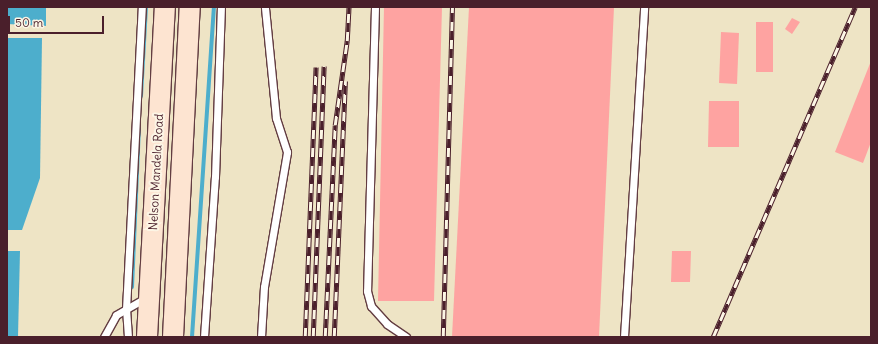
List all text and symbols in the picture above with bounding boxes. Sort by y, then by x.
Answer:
scale bar [10,8,106,34]
text: 50 m [15,15,43,30]
street label: Nelson Mandela Road [146,113,166,231]

